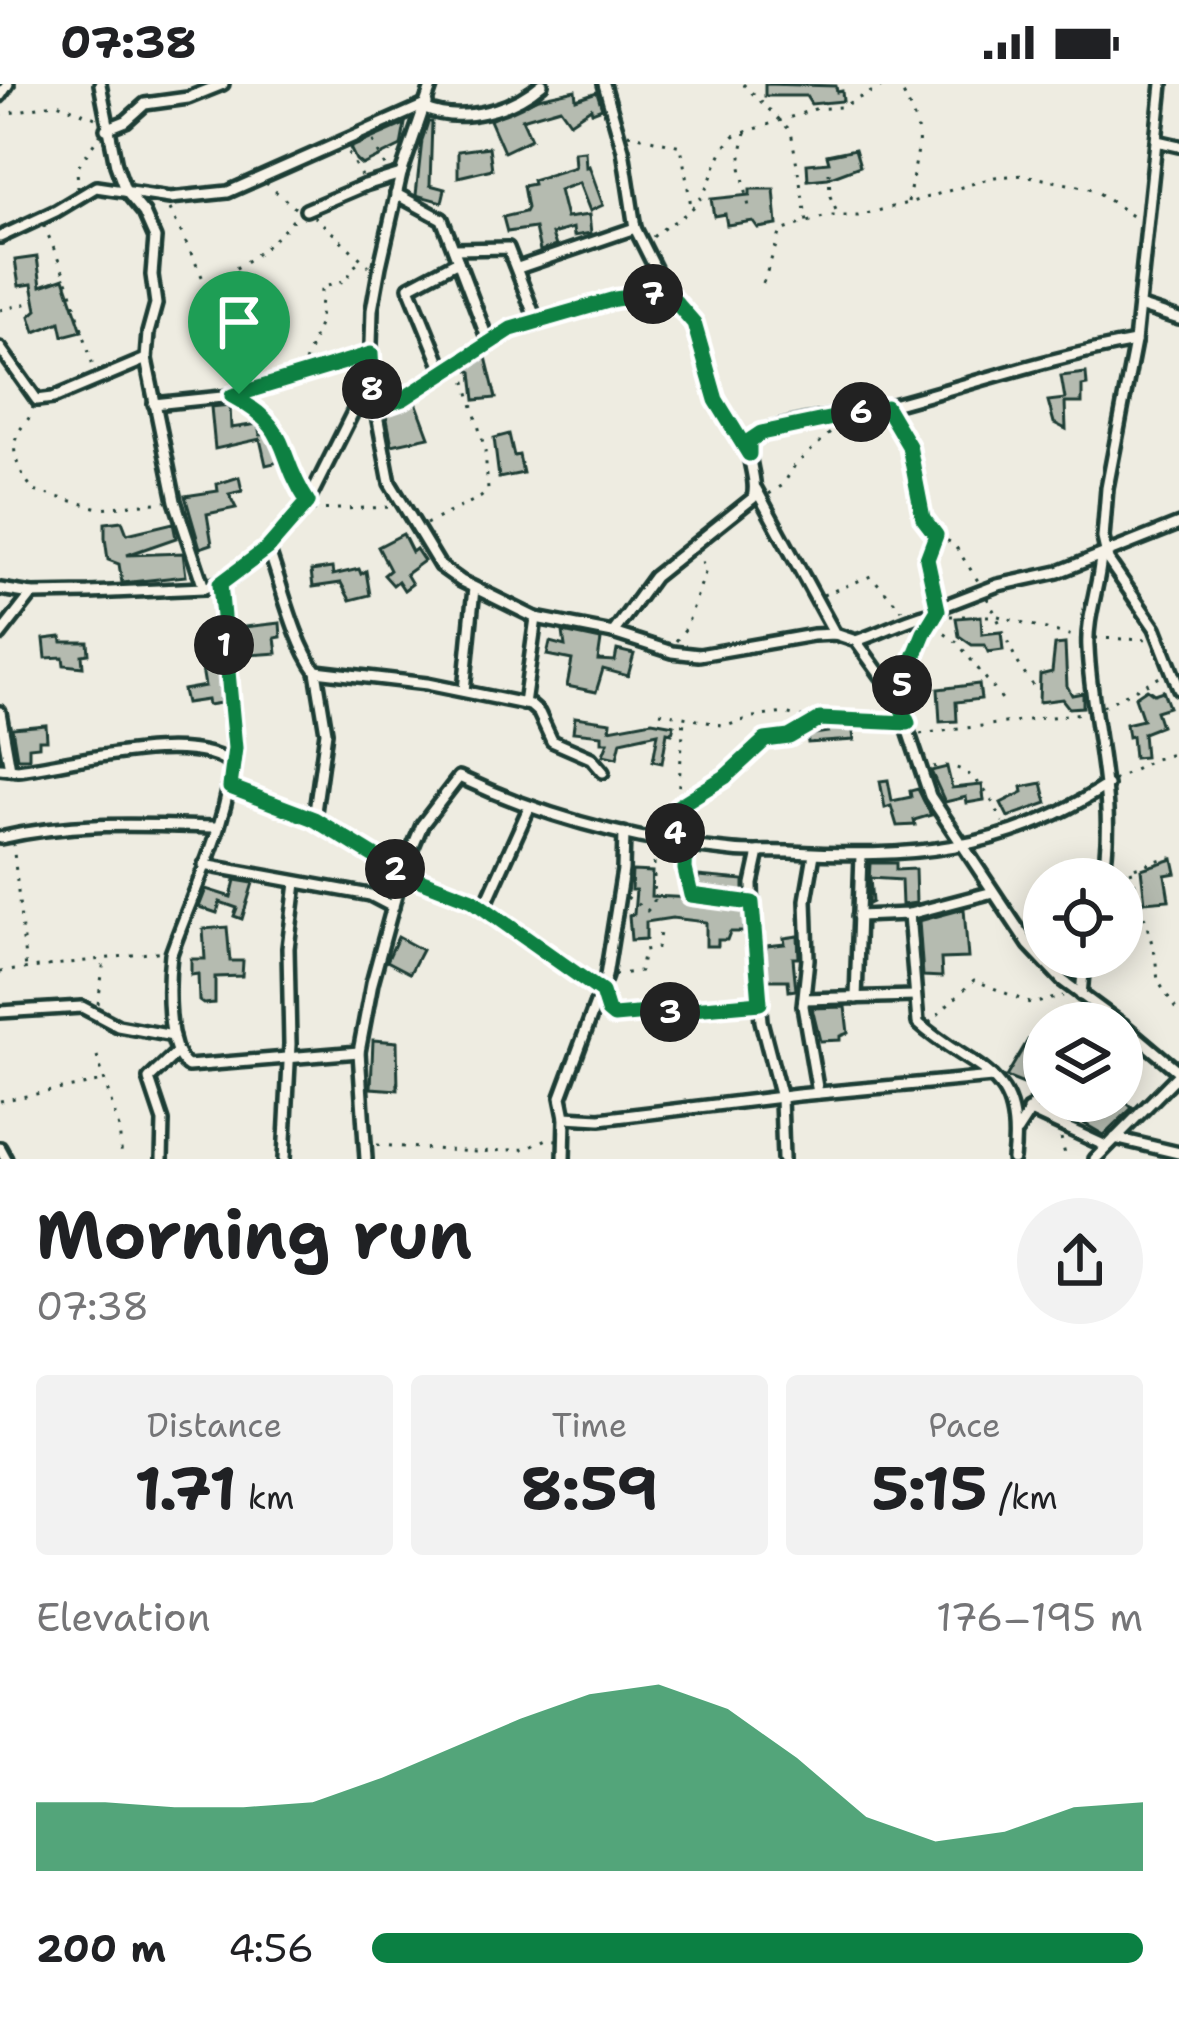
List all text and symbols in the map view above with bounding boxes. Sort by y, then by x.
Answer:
text: 07:38 [60,12,197,72]
pin: 7 [623,264,683,324]
pin [188,271,290,394]
text: 7 [641,271,665,316]
icon: arrive [206,289,272,355]
pin: 8 [342,359,402,419]
text: 8 [360,366,384,411]
pin: 6 [831,382,891,442]
text: 6 [849,389,873,434]
pin: 1 [194,615,254,675]
text: 1 [216,622,232,667]
pin: 5 [872,655,932,715]
text: 5 [892,662,912,707]
pin: 4 [645,803,705,863]
text: 4 [663,810,687,855]
pin: 2 [365,839,425,899]
text: 2 [383,846,407,891]
map controls [1023,858,1143,1122]
button: locate [1023,858,1143,978]
pin: 3 [640,982,700,1042]
text: 3 [658,989,682,1034]
button: layers [1023,1002,1143,1122]
text: Morning run [36,1191,472,1279]
button: share [1017,1198,1143,1324]
text: 07:38 [36,1280,149,1332]
text: Distance [147,1403,282,1448]
text: Time [552,1403,627,1448]
text: Pace [928,1403,1001,1448]
text: 1.71 [134,1448,237,1528]
text: 8:59 [521,1448,658,1528]
text: 5:15 [871,1448,987,1528]
text: km [237,1475,295,1520]
text: /km [987,1475,1058,1520]
text: Elevation [36,1591,211,1643]
text: 176–195 m [936,1591,1143,1643]
text: 200 m [36,1922,166,1974]
text: 4:56 [228,1922,314,1974]

